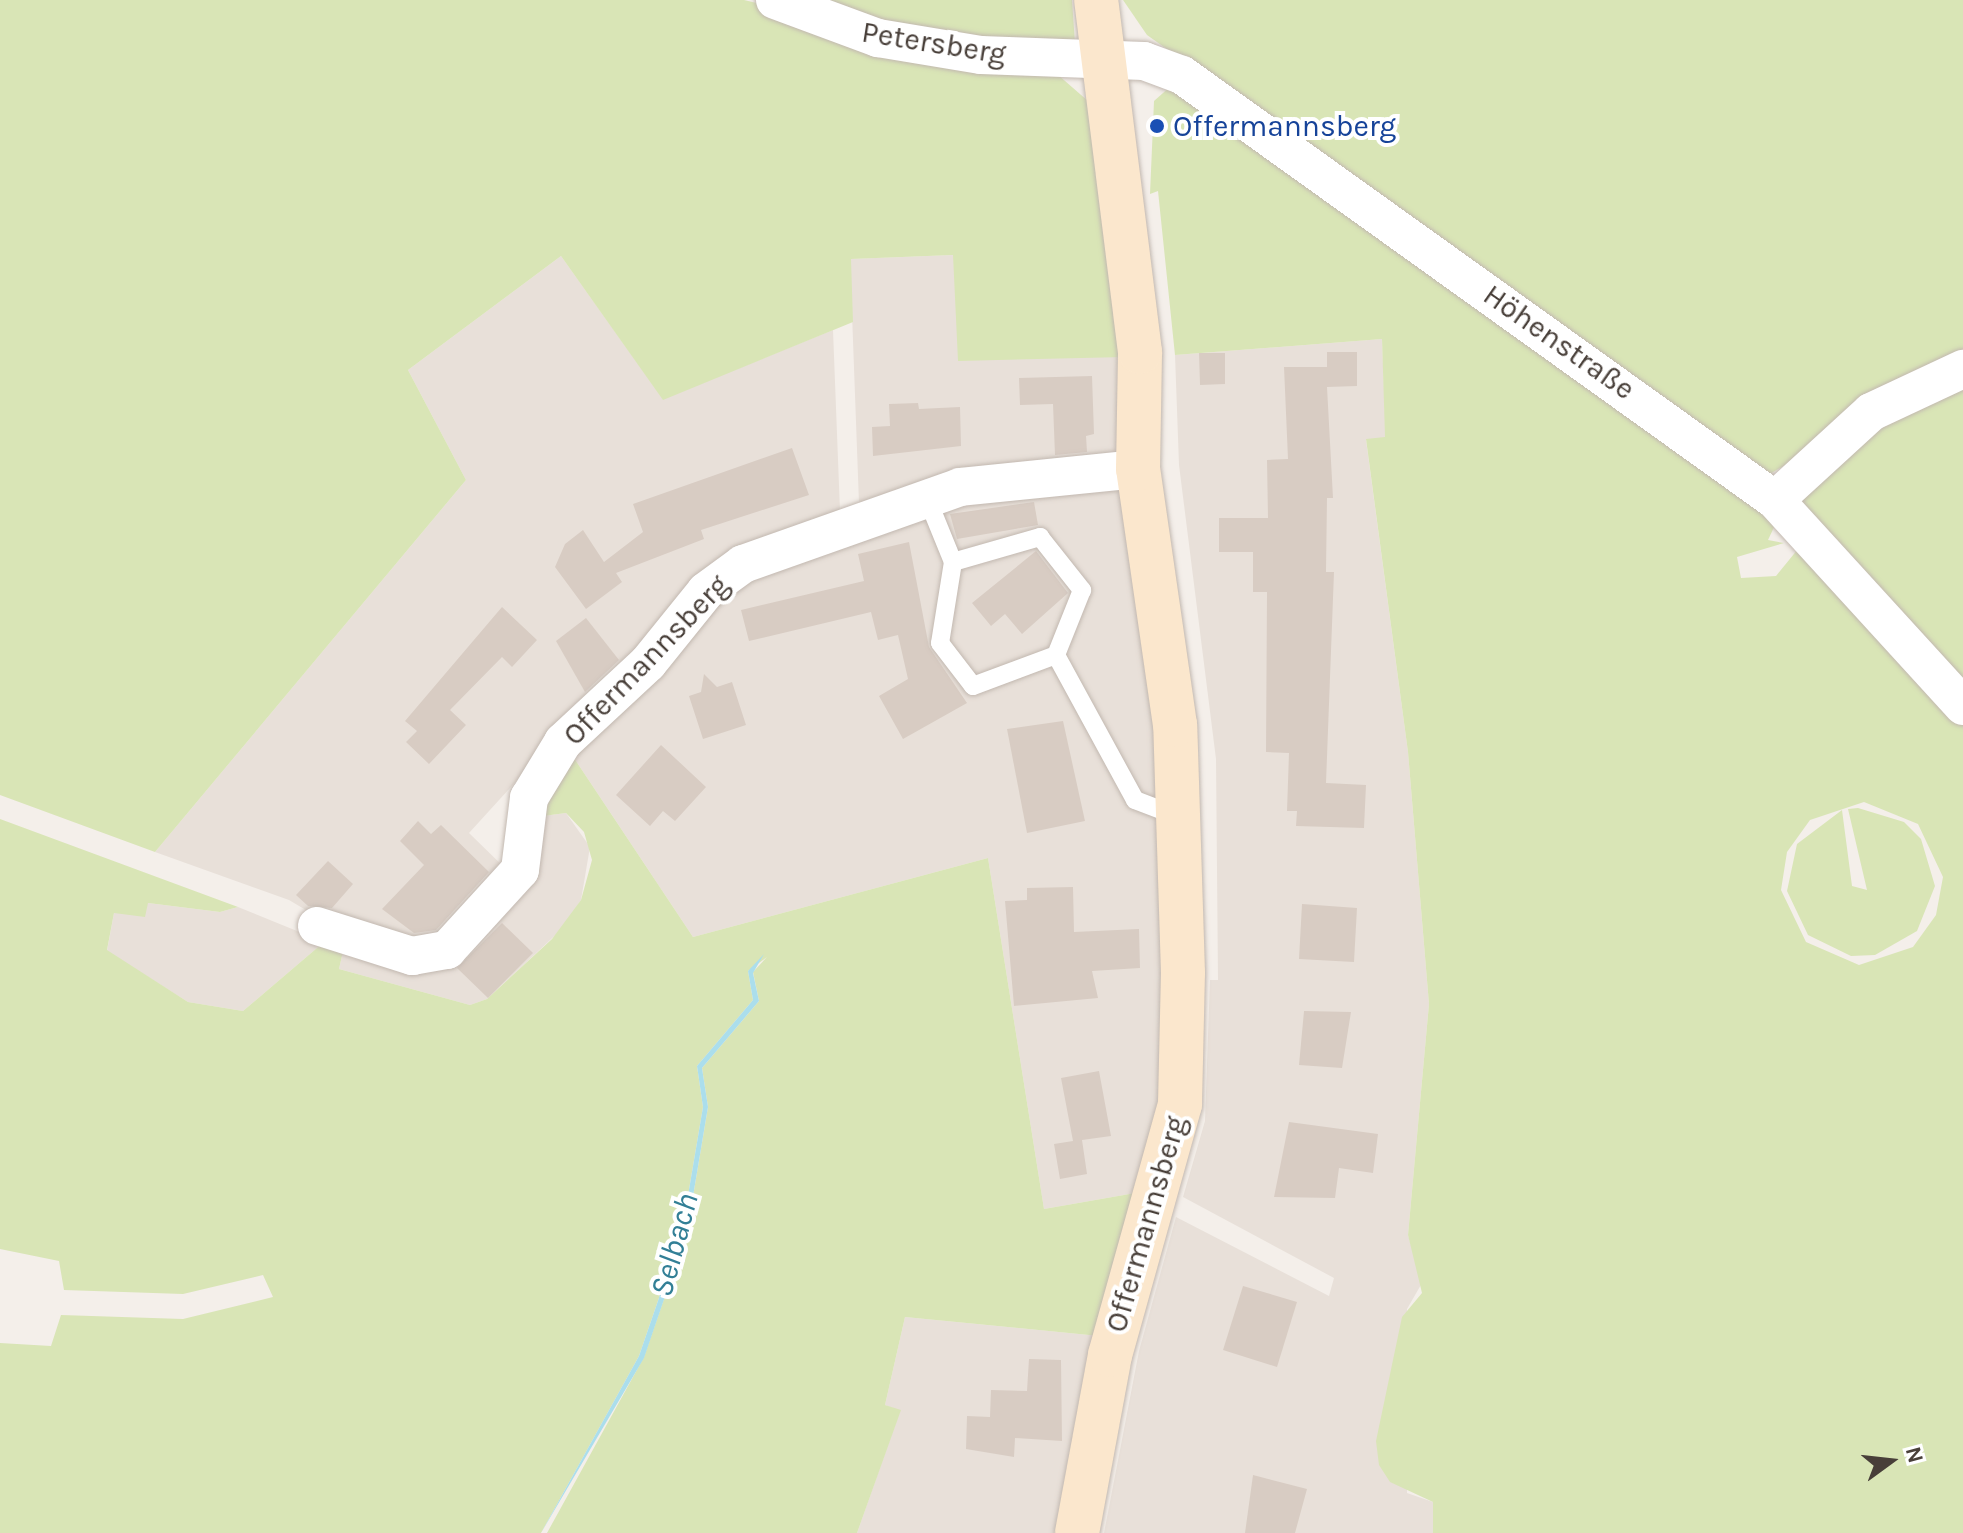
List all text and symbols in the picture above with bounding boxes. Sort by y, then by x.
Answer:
street label: Petersberg [859,14,1009,72]
place label: Offermannsberg [1173,108,1396,144]
marker: Offermannsberg [1148,117,1166,135]
street label: Höhenstraße [1476,277,1642,407]
street label: Offermannsberg [556,567,736,753]
street label: Offermannsberg [1098,1112,1194,1336]
water label: Selbach [643,1189,707,1301]
north arrow [1851,1421,1931,1501]
text: N [1900,1444,1929,1466]

